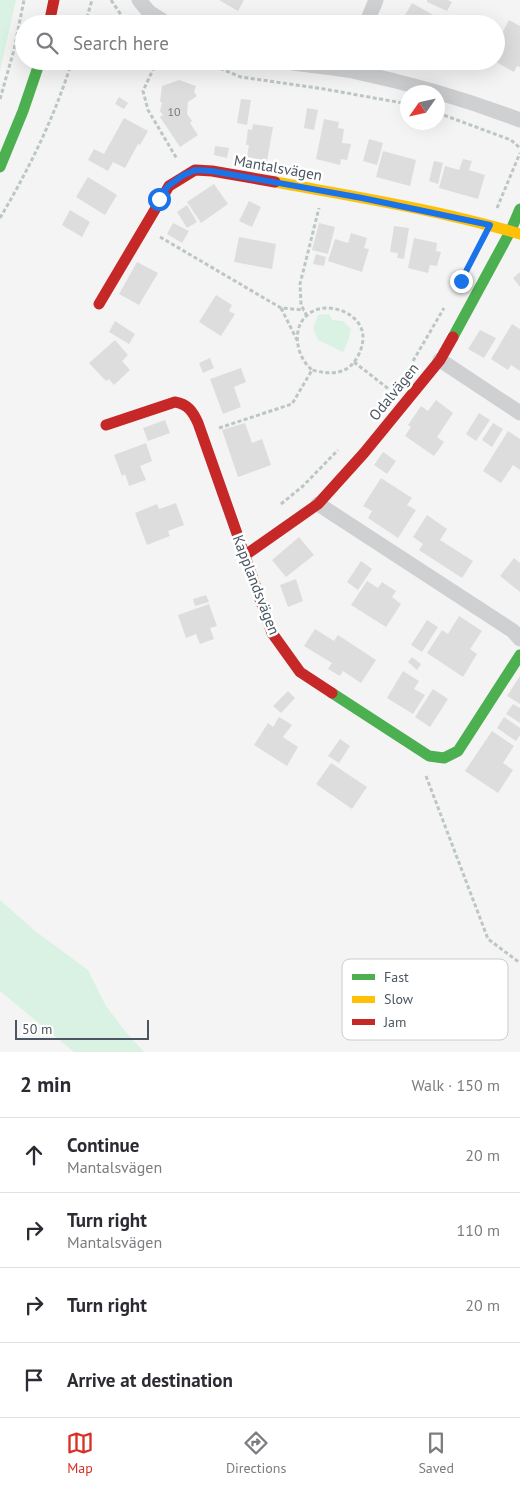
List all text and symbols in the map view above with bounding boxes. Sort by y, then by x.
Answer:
search box [15,15,505,70]
icon: search [33,29,61,57]
text: Search here [73,31,169,55]
north arrow [400,85,445,130]
house number: 10 [167,104,181,119]
street label: Mantalsvägen [232,150,324,185]
route start [148,188,171,211]
route end [450,270,473,293]
street label: Odalvägen [365,359,423,424]
street label: Kapplandsvägen [229,532,284,637]
legend [342,959,508,1040]
text: Fast [384,968,409,986]
text: Slow [384,990,414,1008]
text: Jam [383,1013,406,1031]
scale bar [15,1017,149,1040]
text: 50 m [22,1020,52,1038]
text: 2 min [20,1071,71,1098]
text: Walk · 150 m [411,1075,500,1095]
text: Continue [67,1133,139,1157]
icon: ahead [20,1141,48,1169]
text: 20 m [465,1145,500,1165]
text: Mantalsvägen [67,1157,162,1177]
text: Turn right [67,1208,147,1232]
icon: right [20,1216,48,1244]
text: 110 m [457,1220,500,1240]
text: Mantalsvägen [67,1232,162,1252]
icon: right [20,1291,48,1319]
text: Turn right [67,1293,147,1317]
text: 20 m [465,1295,500,1315]
icon: arrive [20,1366,48,1394]
text: Arrive at destination [67,1368,233,1392]
tab: Map [66,1429,94,1477]
tab: Directions [226,1429,286,1477]
tab: Saved [418,1429,454,1477]

